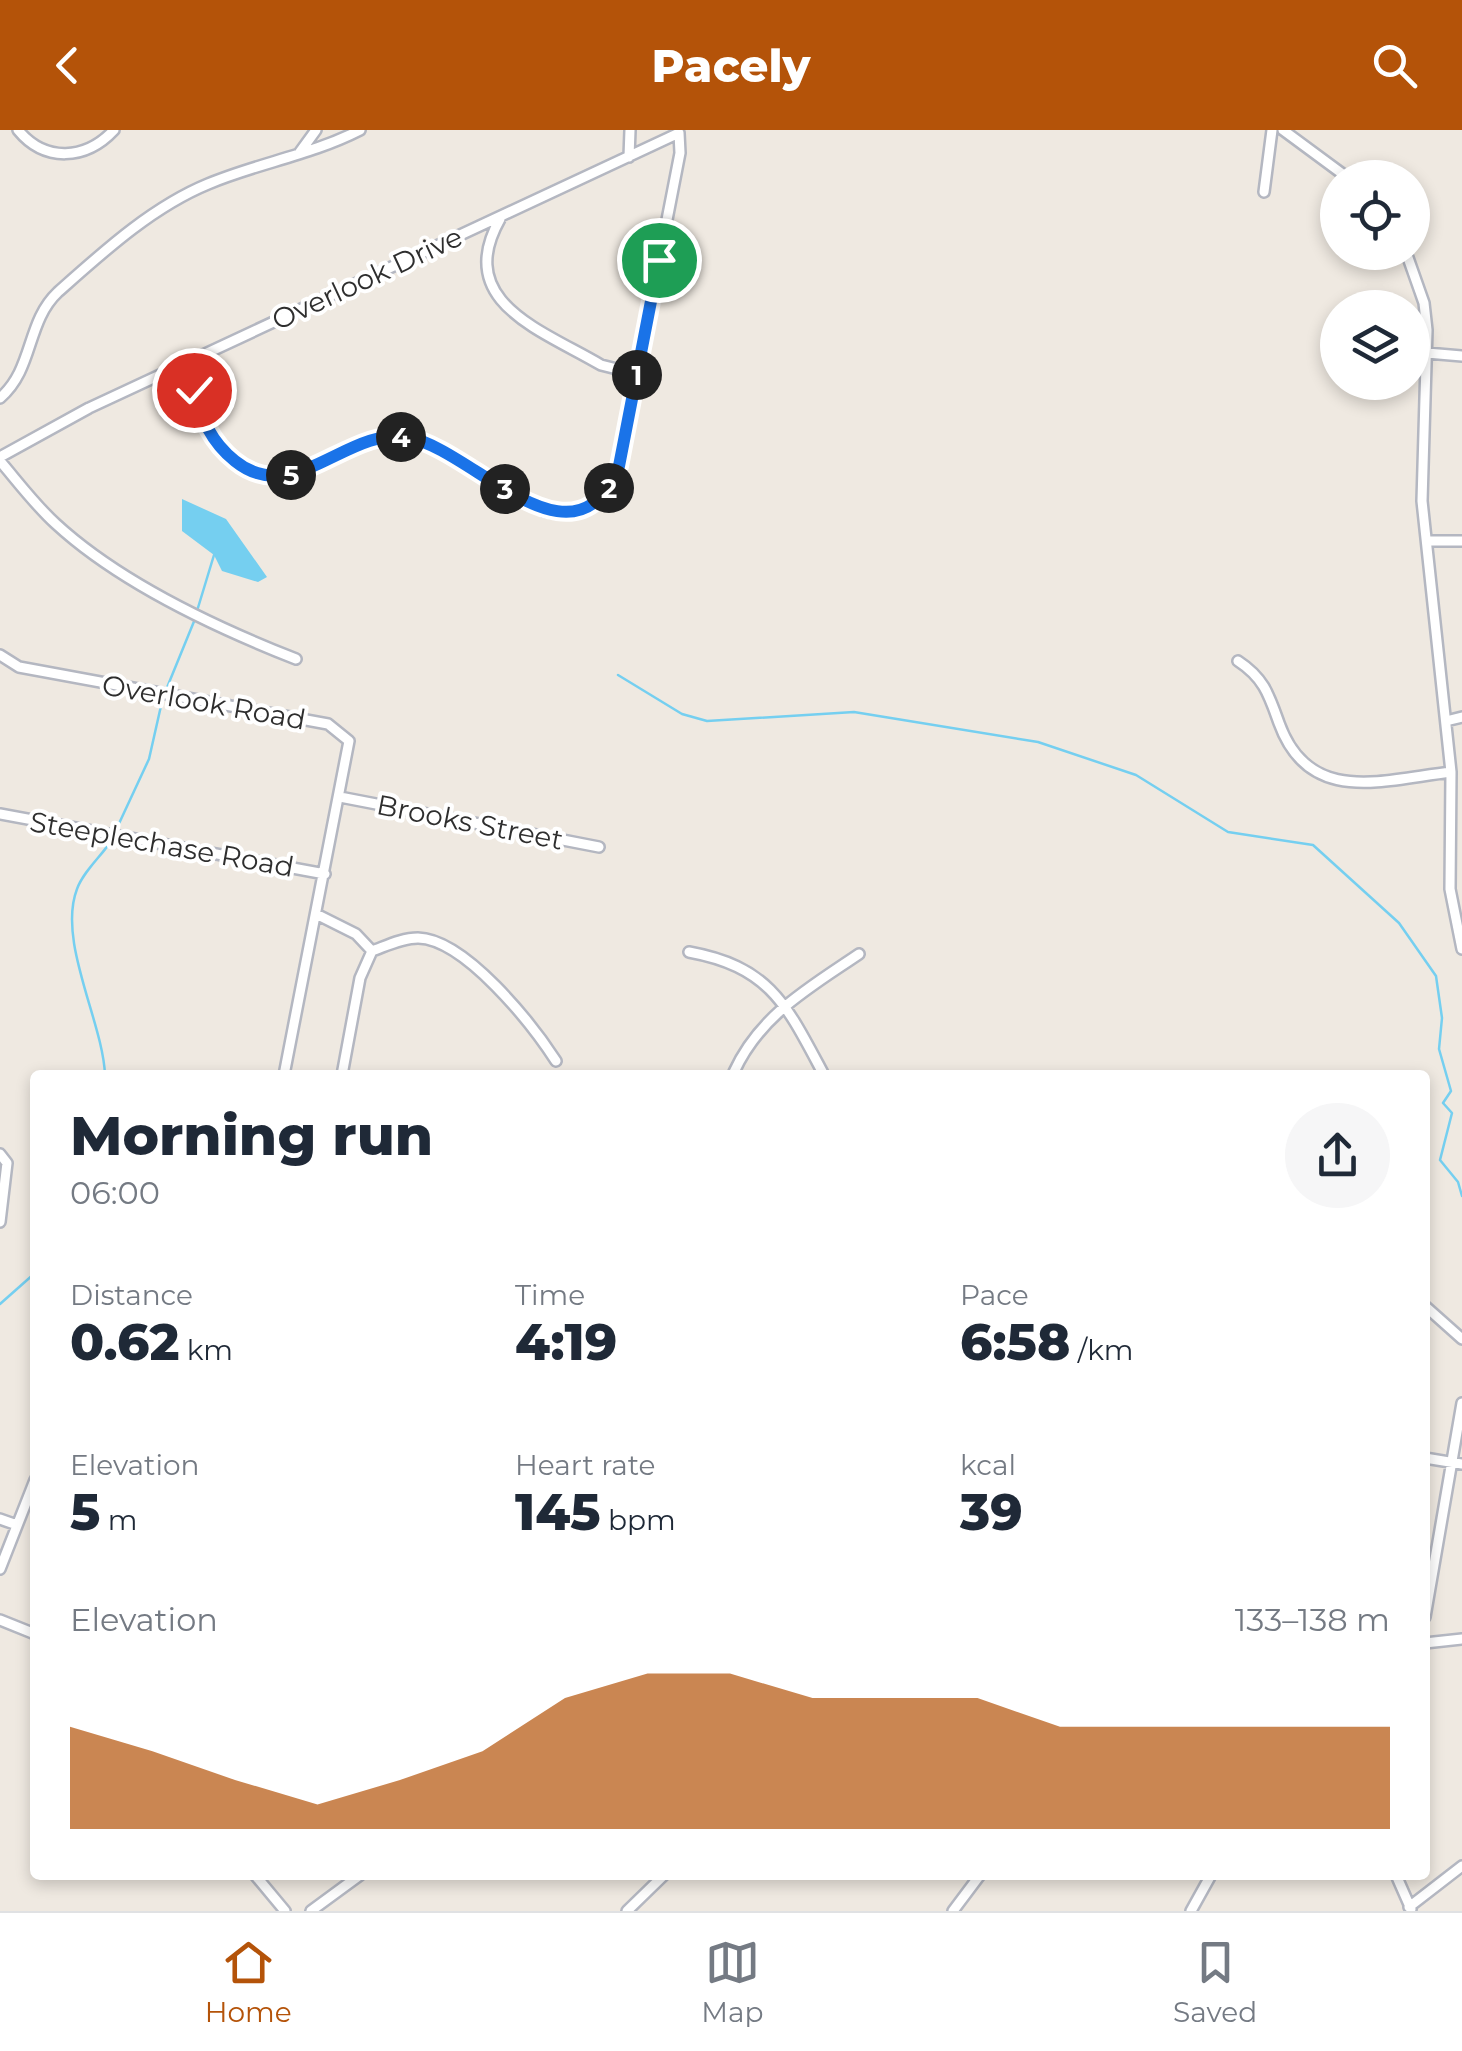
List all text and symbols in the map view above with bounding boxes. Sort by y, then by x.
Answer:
icon: back [40,38,95,93]
text: Pacely [652,38,810,93]
icon: search [1367,38,1422,93]
map controls [1320,160,1430,400]
button: locate [1320,160,1430,270]
pin [617,218,702,303]
street label: Overlook Drive [266,219,468,337]
icon: arrive [632,233,687,288]
button: layers [1320,290,1430,400]
pin [152,348,237,433]
pin: 1 [612,350,662,400]
text: 1 [632,358,642,392]
icon: check [167,363,222,418]
pin: 4 [376,412,426,462]
text: 4 [391,420,411,454]
pin: 5 [266,450,316,500]
text: 5 [283,458,299,492]
pin: 2 [584,463,634,513]
pin: 3 [480,464,530,514]
text: 2 [601,471,617,505]
text: 3 [497,472,513,506]
street label: Overlook Road [100,667,308,737]
street label: Brooks Street [374,787,566,857]
street label: Steeplechase Road [27,804,297,884]
text: Morning run [70,1102,433,1169]
button: share [1285,1103,1390,1208]
text: 06:00 [70,1173,160,1212]
text: Distance [70,1278,193,1312]
text: Time [515,1278,585,1312]
text: Pace [960,1278,1029,1312]
text: 0.62 [70,1312,179,1373]
text: 4:19 [515,1312,617,1373]
text: 6:58 [960,1312,1070,1373]
text: km [179,1333,233,1367]
text: /km [1070,1333,1134,1367]
text: Elevation [70,1448,199,1482]
text: Heart rate [515,1448,656,1482]
text: kcal [960,1448,1016,1482]
text: 5 [70,1482,100,1543]
text: 145 [515,1482,601,1543]
text: 39 [960,1482,1023,1543]
text: m [100,1503,137,1537]
text: bpm [601,1503,676,1537]
text: Elevation [70,1600,218,1639]
text: 133–138 m [1235,1600,1390,1639]
tab: Home [205,1935,292,2029]
tab: Map [701,1935,764,2029]
tab: Saved [1173,1935,1257,2029]

